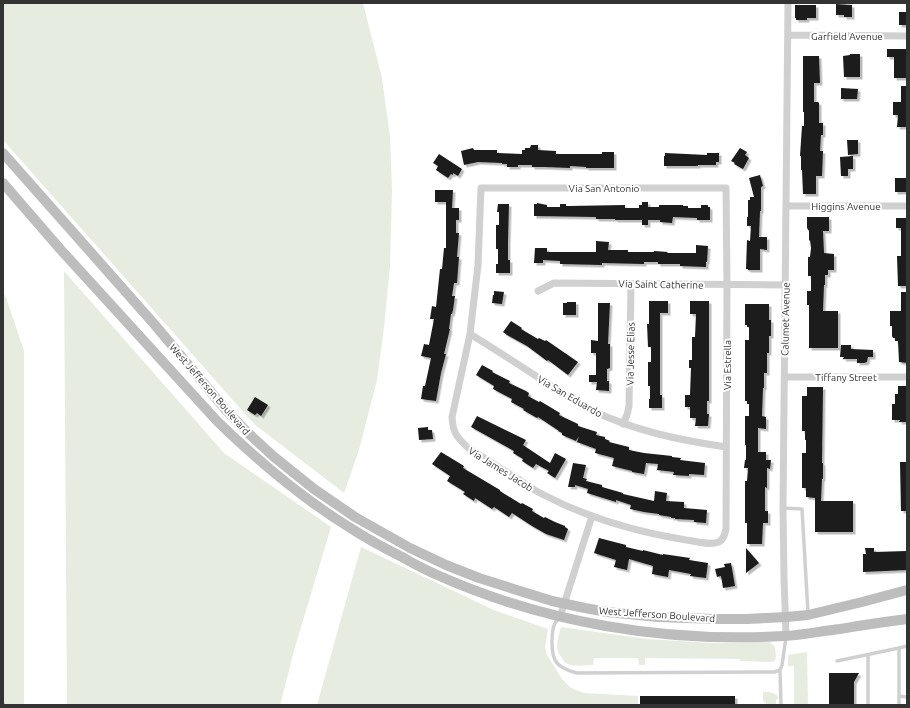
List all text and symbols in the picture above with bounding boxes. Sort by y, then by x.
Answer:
street label: Garfield Avenue [811,31,883,42]
street label: Via San Antonio [569,183,640,194]
street label: Higgins Avenue [811,201,881,212]
street label: Via Saint Catherine [618,278,704,291]
street label: Calumet Avenue [779,282,792,356]
street label: Via Jesse Elias [624,322,637,386]
street label: Via Estrella [722,340,733,390]
street label: West Jefferson Boulevard [167,342,252,437]
street label: Tiffany Street [815,372,877,383]
street label: Via San Eduardo [536,374,604,419]
street label: Via James Jacob [467,445,535,494]
street label: West Jefferson Boulevard [599,605,716,624]

